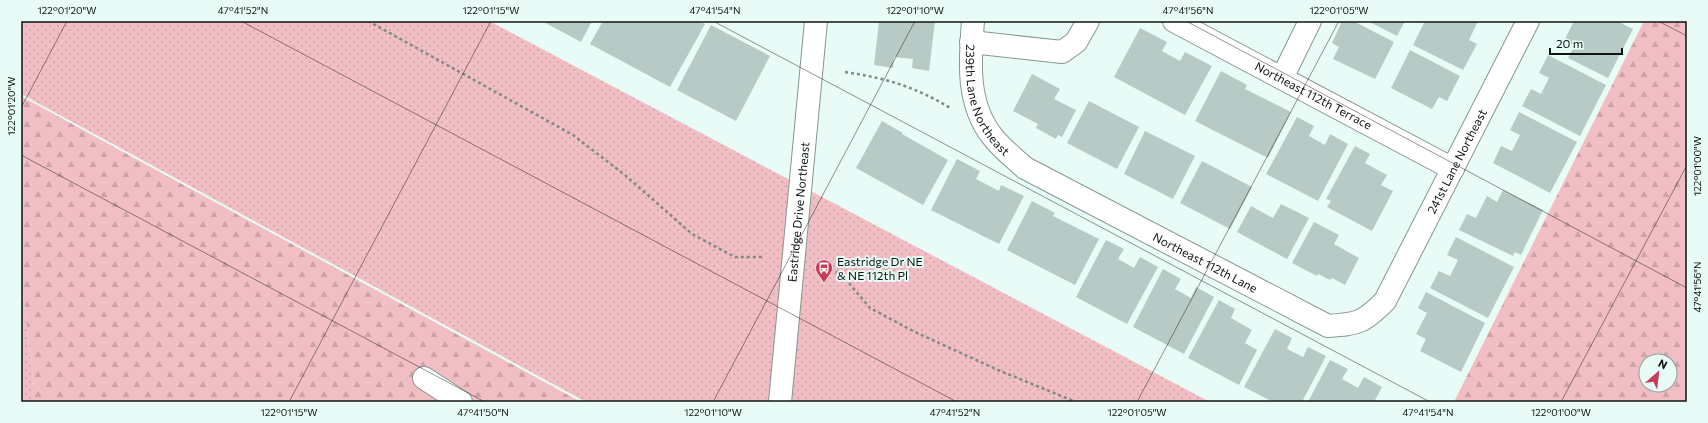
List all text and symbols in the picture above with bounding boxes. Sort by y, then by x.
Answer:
text: 122°01'20"W [38,4,96,16]
text: 47°41'52"N [218,4,268,16]
text: 122°01'15"W [463,4,519,16]
text: 47°41'54"N [690,4,740,16]
text: 122°01'10"W [886,4,944,16]
text: 47°41'56"N [1163,4,1213,16]
text: 122°01'05"W [1309,4,1369,16]
scale bar [1550,30,1622,56]
text: 20 m [1556,36,1583,50]
street label: 239th Lane Northeast [964,44,1013,158]
street label: Northeast 112th Terrace [1253,58,1374,132]
text: 122°01'20"W [5,77,17,135]
street label: 241st Lane Northeast [1424,106,1489,216]
text: 122°01'00"W [1691,136,1703,196]
street label: Eastridge Drive Northeast [784,141,812,283]
street label: Northeast 112th Lane [1151,229,1260,295]
place label: Eastridge Dr NE & NE 112th Pl [837,254,923,282]
bus stop icon: Eastridge Dr NE & NE 112th Pl [814,258,834,283]
text: 47°41'56"N [1691,262,1703,312]
north arrow [1638,353,1678,393]
text: N [1656,356,1670,371]
text: 122°01'15"W [261,406,317,418]
text: 47°41'50"N [457,406,509,418]
text: 122°01'10"W [684,406,742,418]
text: 47°41'52"N [930,406,980,418]
text: 122°01'05"W [1107,406,1167,418]
text: 47°41'54"N [1403,406,1453,418]
text: 122°01'00"W [1531,406,1591,418]

